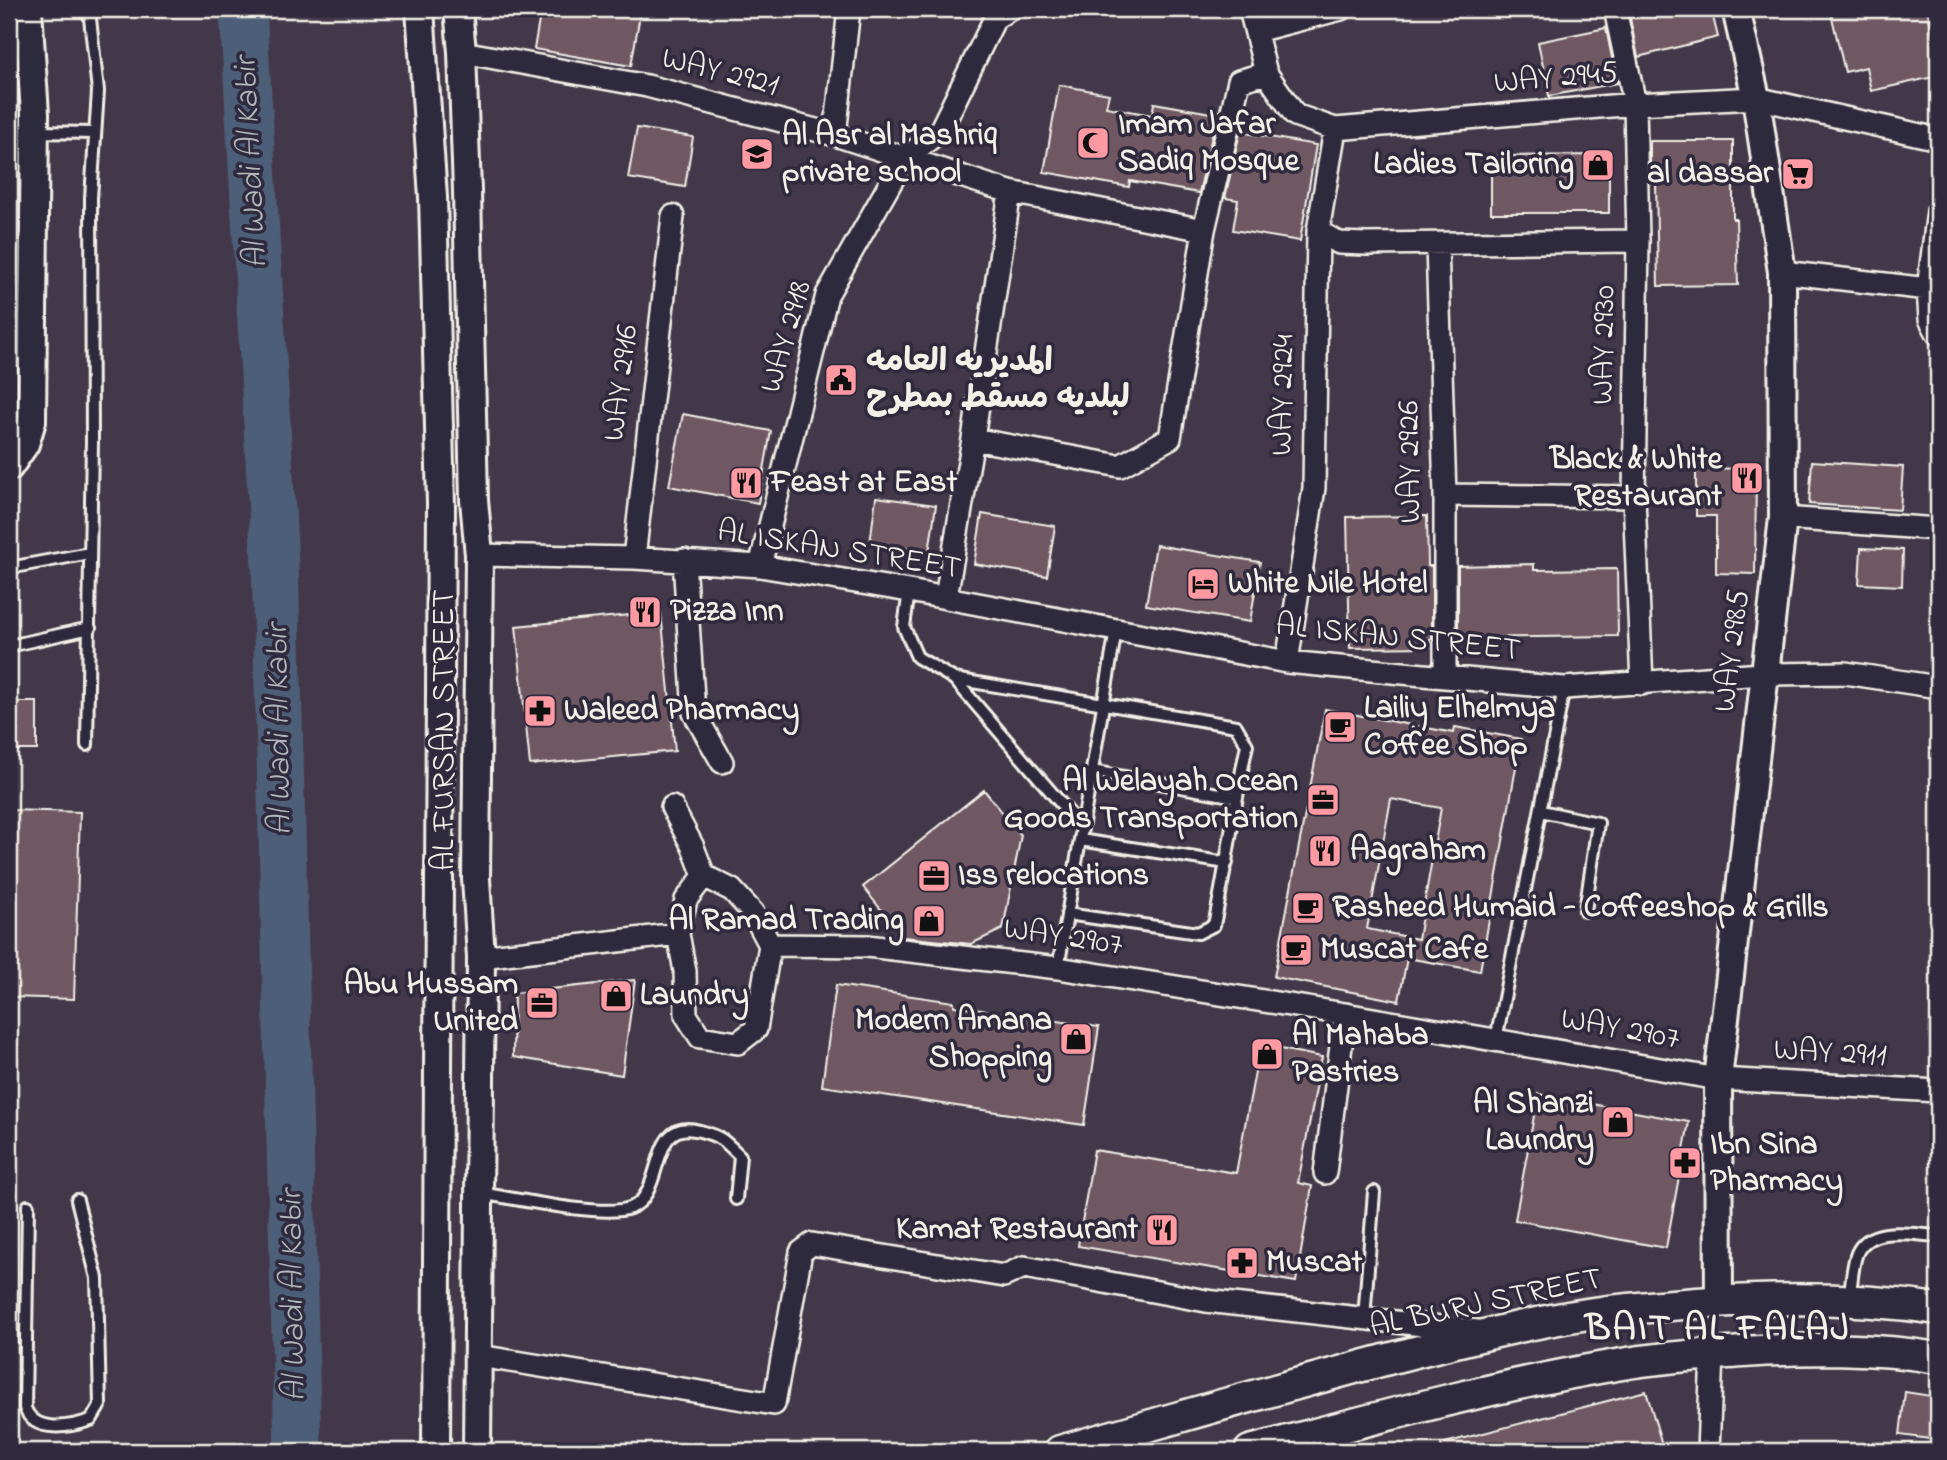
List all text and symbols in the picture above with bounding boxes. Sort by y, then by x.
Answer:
street label: WAY 2921 [657,36,783,110]
street label: WAY 2945 [1492,50,1620,108]
water label: Al Wadi Al Kabir [222,52,282,270]
place label: Imam Jafar Sadiq Mosque [1118,102,1301,186]
place label: Al Asr al Mashriq private school [782,113,998,197]
mosque icon: Imam Jafar Sadiq Mosque [1074,124,1112,162]
school or university icon: Al Asr al Mashriq private school [738,135,776,173]
place label: Ladies Tailoring [1373,142,1574,190]
shop icon: Ladies Tailoring [1579,146,1617,184]
place label: al dassar [1647,151,1774,198]
supermarket icon: al dassar [1779,155,1817,193]
street label: WAY 2918 [749,275,825,399]
street label: WAY 2930 [1580,285,1630,405]
street label: WAY 2916 [592,322,652,444]
street label: WAY 2924 [1259,334,1309,456]
place label: المديريه العامه لبلديه مسقط بمطرح [866,339,1130,423]
public building icon: المديريه العامه لبلديه مسقط بمطرح [822,361,860,399]
street label: WAY 2926 [1386,400,1436,524]
place label: Black & White Restaurant [1548,437,1724,521]
restaurant icon: Black & White Restaurant [1728,459,1766,497]
place label: Feast at East [768,460,957,507]
restaurant icon: Feast at East [727,464,765,502]
street label: AL ISKAN STREET [714,509,964,593]
place label: White Nile Hotel [1228,561,1428,608]
hotel icon: White Nile Hotel [1184,565,1222,603]
street label: WAY 2985 [1702,587,1764,715]
street label: AL FURSAN STREET [422,589,469,871]
place label: Pizza Inn [670,589,784,636]
restaurant icon: Pizza Inn [626,593,664,631]
street label: AL ISKAN STREET [1273,603,1523,675]
water label: Al Wadi Al Kabir [254,620,306,836]
place label: Lailiy Elhelmya Coffee Shop [1364,686,1555,770]
place label: Waleed Pharmacy [564,688,799,736]
pharmacy icon: Waleed Pharmacy [521,692,559,730]
cafe icon: Lailiy Elhelmya Coffee Shop [1321,708,1359,746]
place label: Al Welayah Ocean Goods Transportation [1004,759,1298,843]
office icon: Al Welayah Ocean Goods Transportation [1304,781,1342,819]
place label: Aagraham [1350,828,1486,876]
restaurant icon: Aagraham [1306,832,1344,870]
place label: Iss relocations [958,853,1149,900]
office icon: Iss relocations [915,857,953,895]
place label: Rasheed Humaid - Coffeeshop & Grills [1332,885,1829,932]
cafe icon: Rasheed Humaid - Coffeeshop & Grills [1289,889,1327,927]
place label: Al Ramad Trading [668,898,904,946]
shop icon: Al Ramad Trading [910,902,948,940]
street label: WAY 2907 [1000,906,1126,970]
place label: Muscat Cafe [1320,927,1490,974]
cafe icon: Muscat Cafe [1277,931,1315,969]
place label: Abu Hussam United [344,962,518,1046]
place label: Laundry [640,973,749,1021]
shop icon: Laundry [597,977,635,1015]
office icon: Abu Hussam United [523,984,561,1022]
street label: WAY 2907 [1557,996,1683,1064]
place label: Modern Amana Shopping [855,998,1052,1083]
place label: Al Mahaba Pastries [1292,1013,1428,1097]
shop icon: Modern Amana Shopping [1057,1020,1095,1058]
street label: WAY 2911 [1772,1028,1888,1080]
shop icon: Al Mahaba Pastries [1248,1035,1286,1073]
place label: Al Shanzi Laundry [1473,1081,1594,1166]
shop icon: Al Shanzi Laundry [1599,1103,1637,1141]
place label: Ibn Sina Pharmacy [1710,1122,1843,1207]
pharmacy icon: Ibn Sina Pharmacy [1666,1144,1704,1182]
water label: Al Wadi Al Kabir [268,1186,320,1402]
place label: Kamat Restaurant [896,1207,1138,1254]
restaurant icon: Kamat Restaurant [1143,1211,1181,1249]
place label: Muscat [1266,1240,1362,1287]
pharmacy icon: Muscat [1223,1244,1261,1282]
street label: AL BURJ STREET [1366,1256,1606,1352]
district label: BAIT AL FALAJ [1583,1302,1851,1358]

